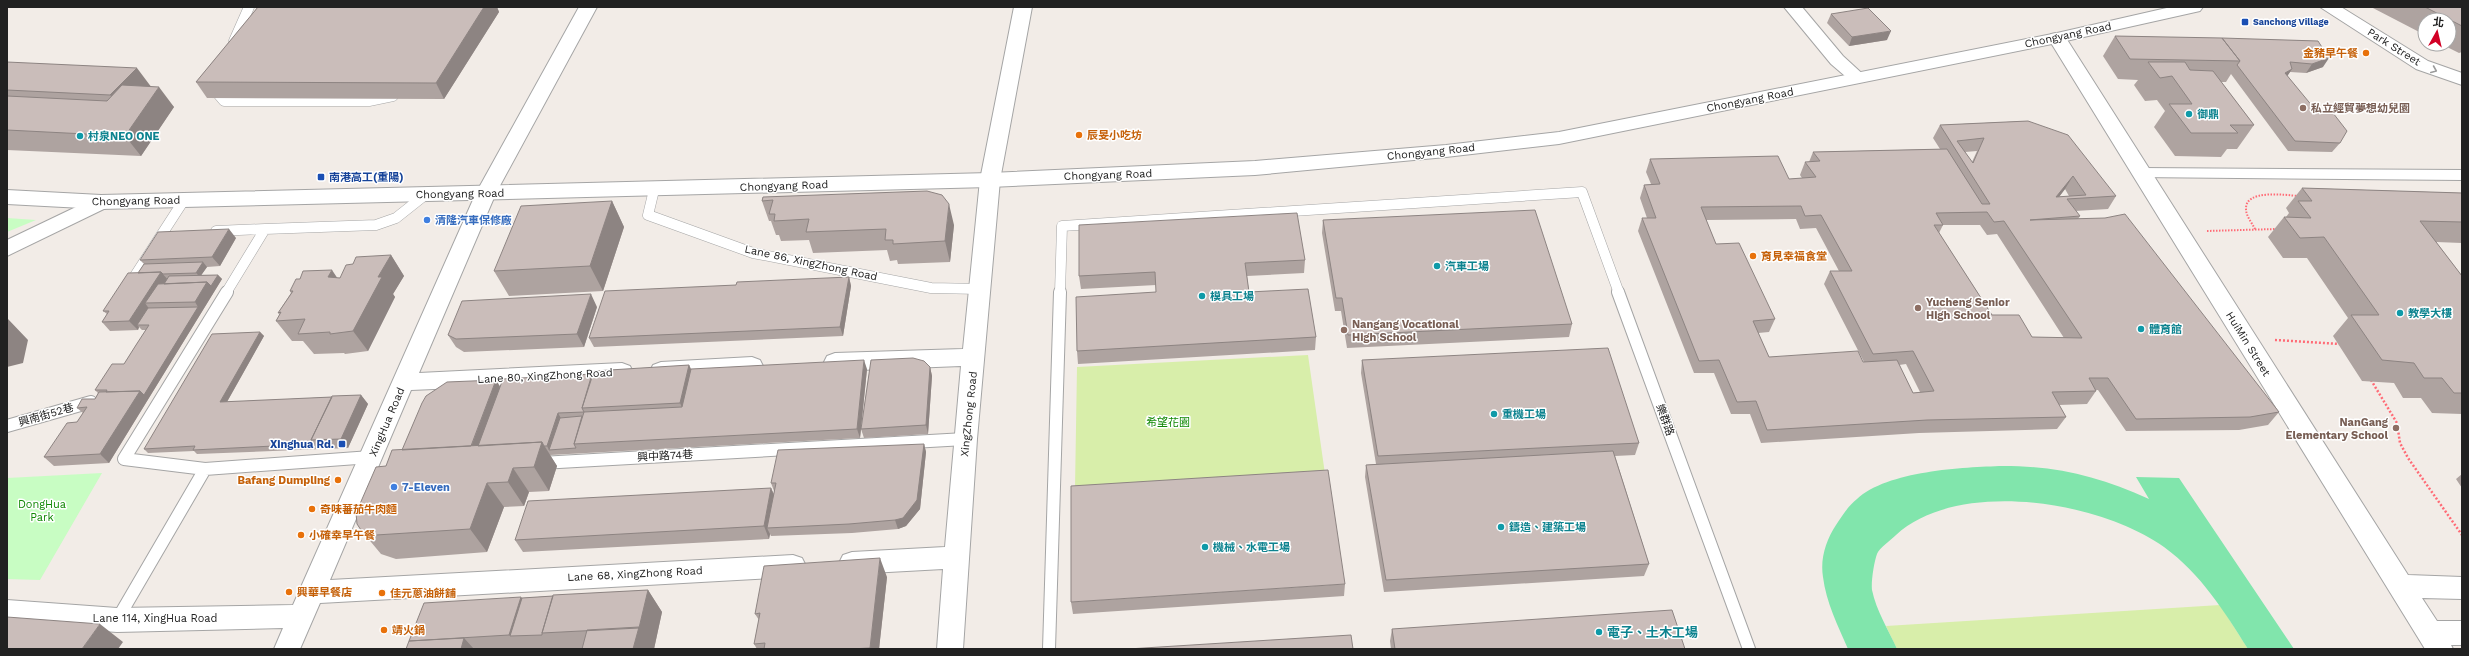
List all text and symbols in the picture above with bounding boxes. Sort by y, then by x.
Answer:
north arrow [2417,12,2457,52]
text: 北 [2432,15,2445,30]
marker: Sanchong Village [2240,17,2250,27]
place label: Sanchong Village [2253,17,2329,27]
street label: Chongyang Road [2023,19,2113,51]
street label: Park Street [2365,26,2423,69]
place label: 金豬早午餐 [2303,47,2358,60]
marker: 金豬早午餐 [2361,48,2371,58]
one-way arrow [2431,66,2438,74]
street label: Chongyang Road [1705,85,1795,115]
place label: 私立經貿夢想幼兒園 [2310,102,2410,115]
marker: 私立經貿夢想幼兒園 [2298,103,2308,113]
place label: 御鼎 [2197,108,2219,121]
marker: 御鼎 [2184,109,2194,119]
place label: 辰旻小吃坊 [1087,129,1142,142]
place label: 村泉NEO ONE [88,130,160,143]
marker: 辰旻小吃坊 [1074,130,1084,140]
marker: 村泉NEO ONE [75,131,85,141]
street label: Chongyang Road [1386,141,1476,163]
street label: Chongyang Road [1063,167,1153,183]
place label: 南港高工(重陽) [329,171,404,184]
marker: 南港高工(重陽) [316,172,326,182]
street label: Chongyang Road [739,178,829,194]
street label: Chongyang Road [416,187,504,201]
street label: Chongyang Road [92,194,180,208]
place label: 清隆汽車保修廠 [435,214,512,227]
marker: 清隆汽車保修廠 [422,215,432,225]
street label: Lane 86, XingZhong Road [743,243,879,283]
place label: 育見幸福食堂 [1761,250,1827,263]
marker: 育見幸福食堂 [1748,251,1758,261]
place label: 汽車工場 [1445,260,1489,273]
marker: 汽車工場 [1432,261,1442,271]
place label: 模具工場 [1210,290,1254,303]
marker: 模具工場 [1197,291,1207,301]
place label: Yucheng Senior High School [1926,296,2010,322]
marker: Yucheng Senior High School [1913,303,1923,313]
place label: 教學大樓 [2408,307,2452,320]
marker: 教學大樓 [2395,308,2405,318]
street label: HuiMin Street [2223,309,2273,379]
place label: Nangang Vocational High School [1352,318,1459,344]
place label: 體育館 [2149,323,2182,336]
marker: 體育館 [2136,324,2146,334]
marker: Nangang Vocational High School [1339,325,1349,335]
street label: Lane 80, XingZhong Road [477,366,613,386]
street label: XingZhong Road [958,371,980,457]
street label: XingHua Road [367,386,407,458]
street label: 興南街52巷 [17,401,75,429]
street label: 樂群路 [1653,402,1677,438]
place label: 重機工場 [1502,408,1546,421]
marker: 重機工場 [1489,409,1499,419]
park label: 希望花園 [1146,416,1190,429]
place label: NanGang Elementary School [2286,416,2389,442]
marker: NanGang Elementary School [2391,423,2401,433]
place label: Xinghua Rd. [270,438,334,451]
marker: Xinghua Rd. [337,439,347,449]
street label: 興中路74巷 [637,448,693,464]
place label: Bafang Dumpling [237,474,331,487]
marker: Bafang Dumpling [333,475,343,485]
place label: 7-Eleven [402,481,450,494]
marker: 7-Eleven [389,482,399,492]
park label: DongHua Park [18,498,66,524]
place label: 奇味蕃茄牛肉麵 [320,503,397,516]
marker: 奇味蕃茄牛肉麵 [307,504,317,514]
place label: 鑄造、建築工場 [1509,521,1586,534]
marker: 鑄造、建築工場 [1496,522,1506,532]
place label: 小確幸早午餐 [309,529,375,542]
marker: 小確幸早午餐 [296,530,306,540]
place label: 機械、水電工場 [1212,541,1290,554]
marker: 機械、水電工場 [1200,542,1210,552]
street label: Lane 68, XingZhong Road [567,564,703,584]
place label: 興華早餐店 [297,586,352,599]
marker: 興華早餐店 [284,587,294,597]
place label: 佳元蔥油餅舖 [390,587,456,600]
marker: 佳元蔥油餅舖 [377,588,387,598]
street label: Lane 114, XingHua Road [93,612,217,625]
place label: 靖火鍋 [392,624,425,637]
marker: 靖火鍋 [379,625,389,635]
place label: 電子、土木工場 [1607,625,1698,640]
marker: 電子、土木工場 [1594,627,1604,637]

